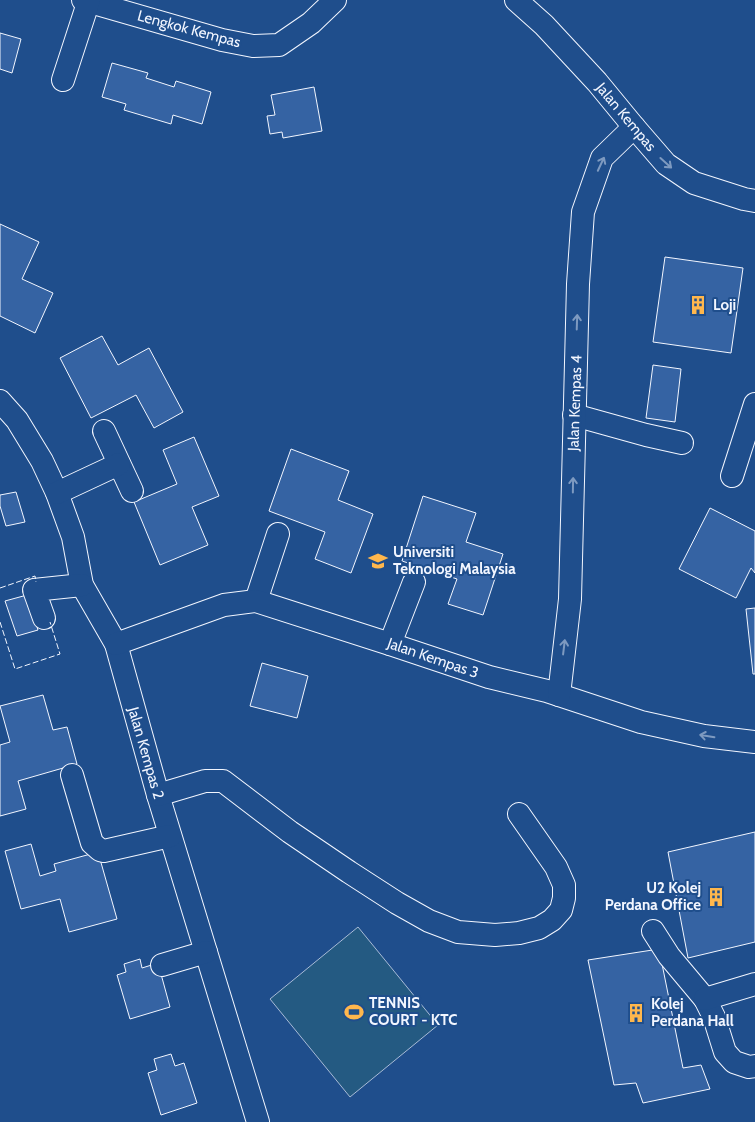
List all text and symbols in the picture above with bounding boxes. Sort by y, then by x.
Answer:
street label: Lengkok Kempas [135,7,243,51]
street label: Jalan Kempas [591,78,660,155]
one-way arrow [597,156,607,171]
one-way arrow [660,157,673,169]
building icon: Loji [687,294,709,316]
place label: Loji [713,296,736,314]
one-way arrow [572,315,582,331]
street label: Jalan Kempas 4 [564,354,586,452]
one-way arrow [568,477,577,493]
place label: Universiti Teknologi Malaysia [393,543,516,578]
school or university icon: Universiti Teknologi Malaysia [367,550,389,572]
street label: Jalan Kempas 3 [384,634,481,682]
one-way arrow [559,639,569,655]
street label: Jalan Kempas 2 [124,704,168,801]
one-way arrow [699,731,715,741]
place label: U2 Kolej Perdana Office [605,879,701,914]
building icon: U2 Kolej Perdana Office [705,886,727,908]
place label: TENNIS COURT - KTC [369,994,457,1029]
place label: Kolej Perdana Hall [651,995,734,1030]
sports icon: TENNIS COURT - KTC [343,1001,365,1023]
building icon: Kolej Perdana Hall [625,1002,647,1024]

